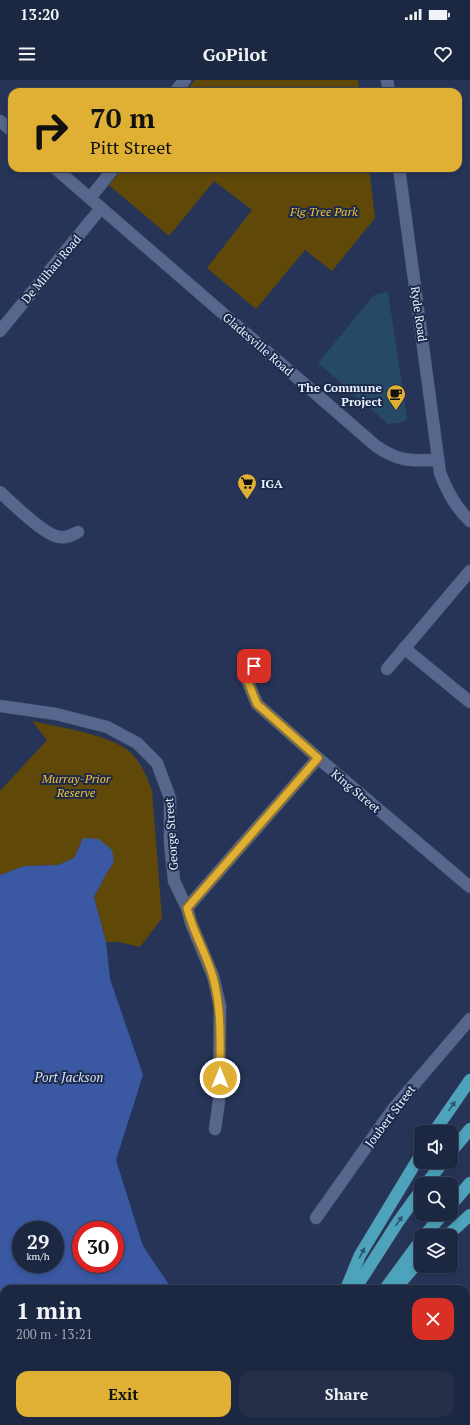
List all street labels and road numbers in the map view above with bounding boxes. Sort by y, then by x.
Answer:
street label: De Milhau Road [18,231,84,306]
street label: Ryde Road [408,285,430,343]
street label: Gladesville Road [220,309,297,379]
street label: King Street [328,766,384,816]
street label: George Street [161,797,181,871]
street label: Joubert Street [362,1081,419,1150]

